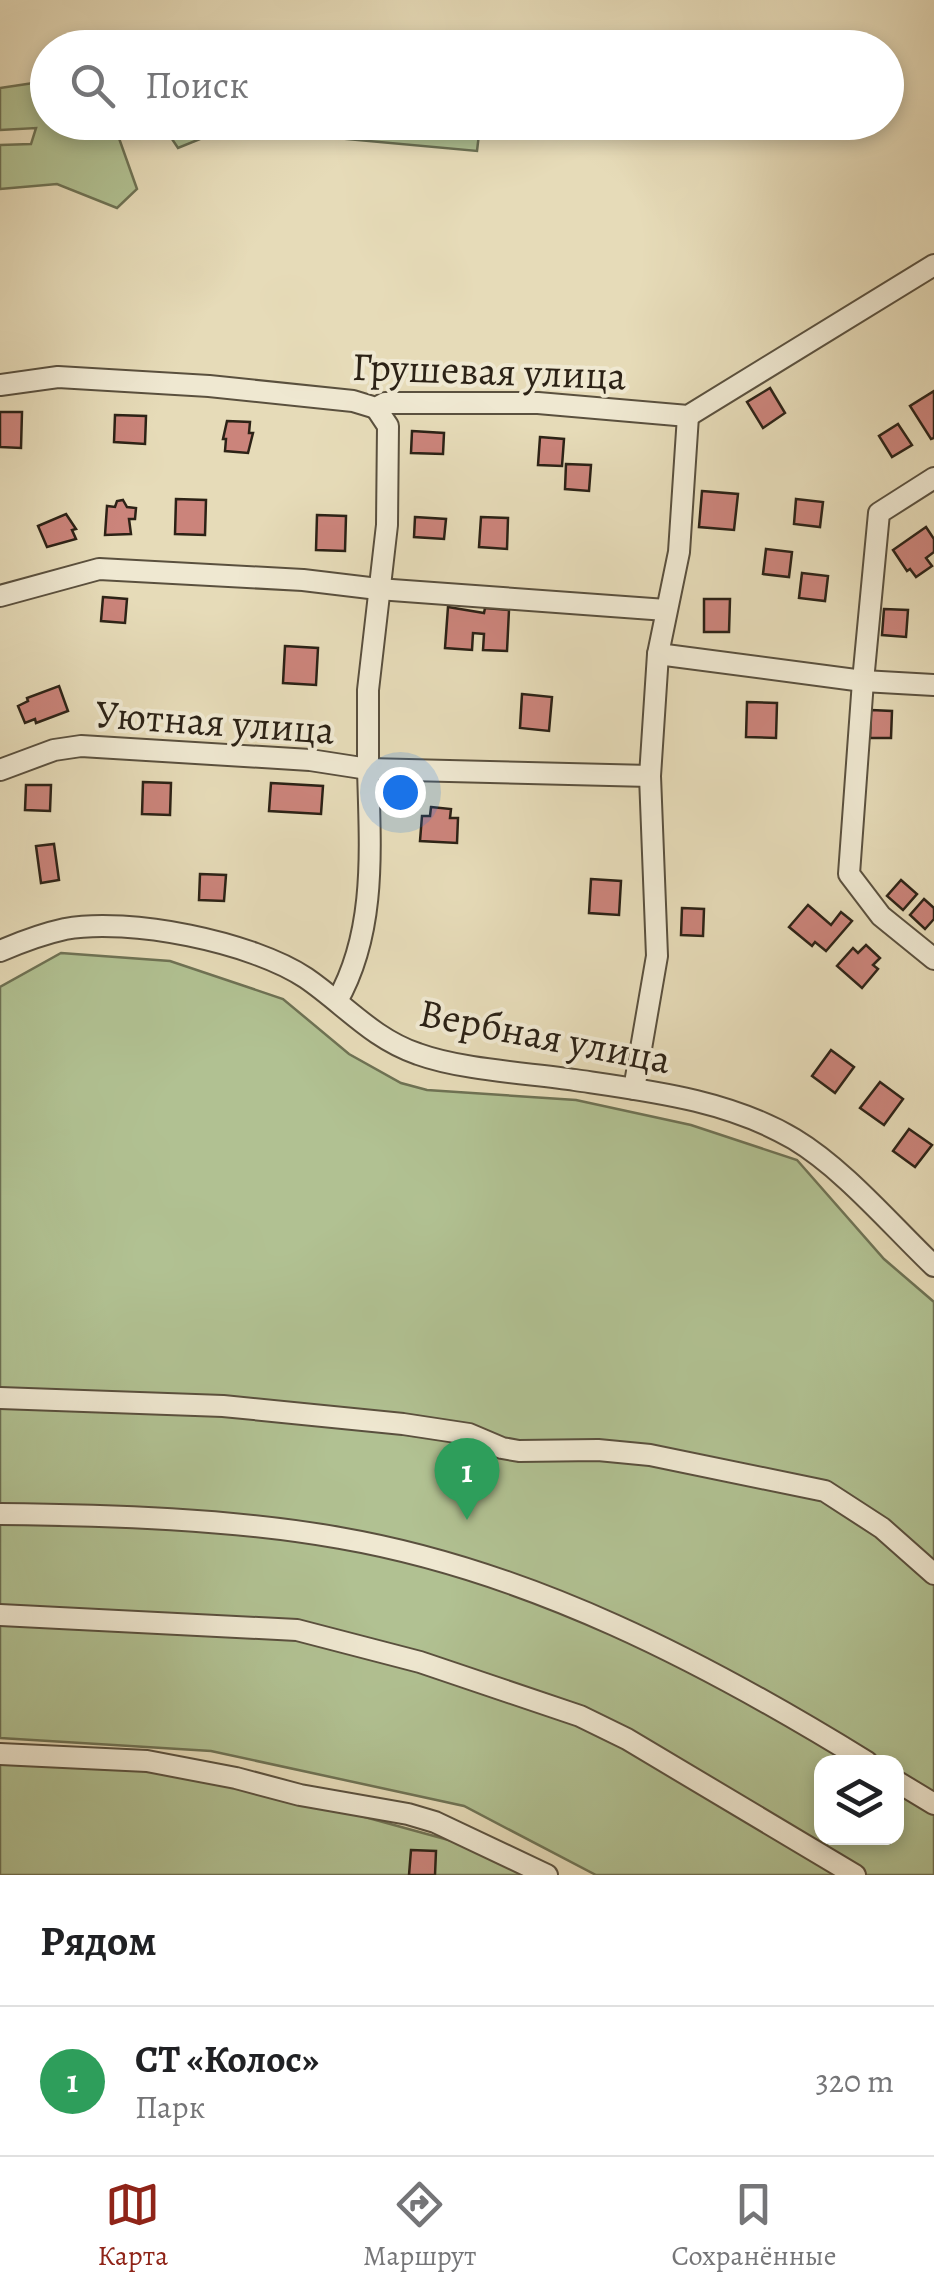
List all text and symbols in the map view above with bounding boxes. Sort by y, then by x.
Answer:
search box [30,30,904,140]
icon: search [65,58,120,113]
text: Поиск [145,59,249,111]
street label: Грушевая улица [351,339,628,403]
street label: Уютная улица [94,686,337,758]
your location [375,767,426,818]
street label: Вербная улица [415,985,676,1087]
pin: 1 [434,1438,500,1520]
map controls [814,1755,904,1845]
button: layers [814,1755,904,1845]
text: Рядом [40,1912,157,1969]
text: СТ «Колос» [135,2033,319,2085]
text: 1 [67,2059,78,2103]
text: 320 m [815,2059,894,2103]
text: Парк [135,2085,205,2129]
tab: Карта [98,2177,168,2275]
tab: Маршрут [363,2177,476,2275]
tab: Сохранённые [671,2177,837,2275]

